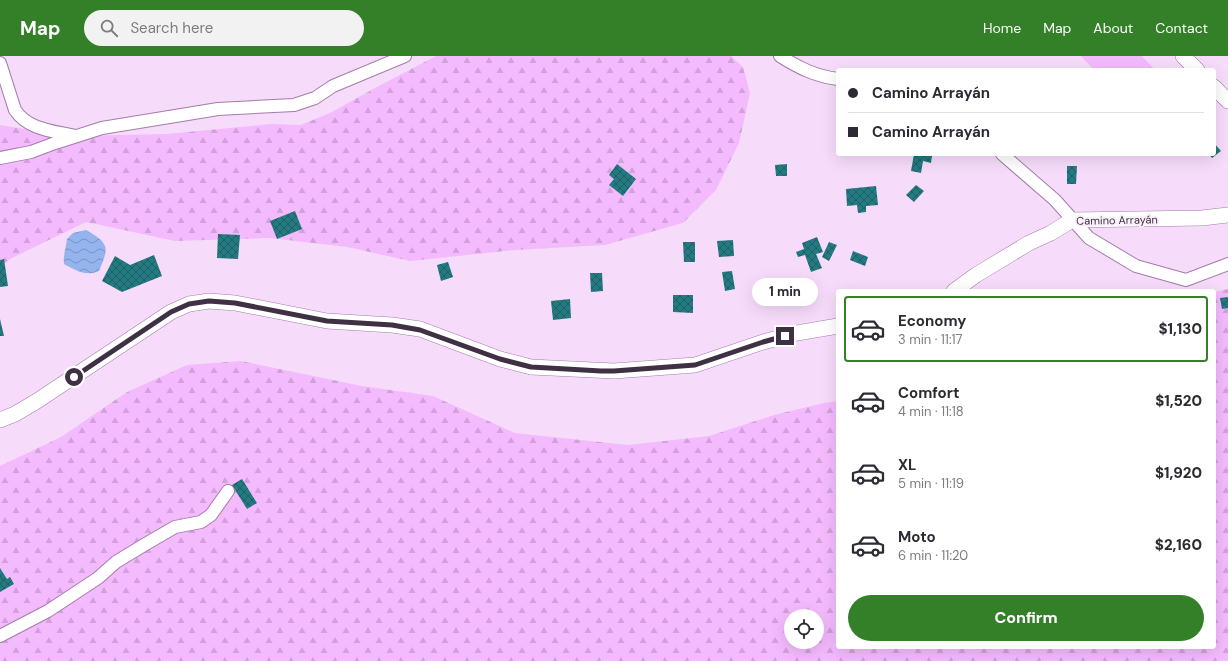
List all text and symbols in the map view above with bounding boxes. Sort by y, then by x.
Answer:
search box [84,10,364,46]
text: Map [20,16,60,41]
icon: search [98,17,120,39]
text: Search here [130,18,213,38]
text: Home [983,19,1021,37]
text: Map [1043,19,1071,37]
text: About [1093,19,1133,37]
text: Contact [1155,19,1208,37]
text: Camino Arrayán [872,83,990,103]
text: Camino Arrayán [872,122,990,142]
street label: Camino Arrayán [1076,212,1158,228]
callout: 1 min [752,278,818,306]
text: 1 min [769,283,801,300]
icon: car [850,311,886,347]
text: Economy [898,311,966,331]
text: $1,130 [1158,319,1202,339]
route end [776,327,794,345]
text: 3 min · 11:17 [898,331,963,348]
route start [65,368,83,386]
icon: car [850,383,886,419]
text: Comfort [898,383,959,403]
text: $1,520 [1155,391,1202,411]
text: 4 min · 11:18 [898,403,964,420]
icon: car [850,455,886,491]
text: XL [898,455,916,475]
text: $1,920 [1155,463,1202,483]
text: 5 min · 11:19 [898,475,964,492]
icon: car [850,527,886,563]
text: Moto [898,527,936,547]
text: $2,160 [1155,535,1202,555]
text: 6 min · 11:20 [898,547,968,564]
button: Confirm [848,595,1204,641]
map controls [784,609,824,649]
button: locate [784,609,824,649]

